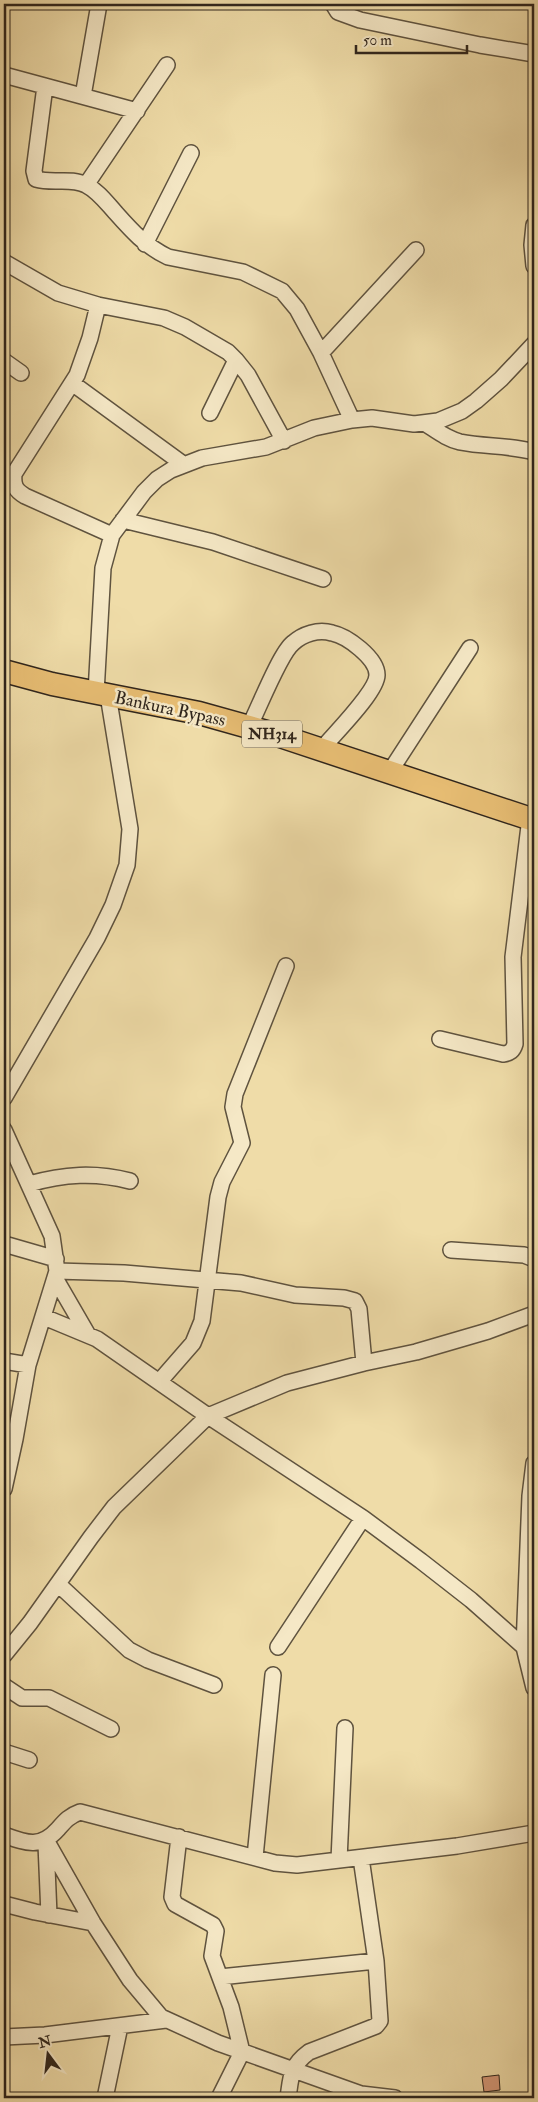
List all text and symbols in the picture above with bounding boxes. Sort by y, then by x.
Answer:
scale bar [356,22,467,54]
text: 50 m [363,31,392,50]
street label: Bankura Bypass [113,686,227,732]
road number: NH314 [242,721,302,748]
north arrow [22,2030,72,2080]
text: N [36,2032,53,2052]

